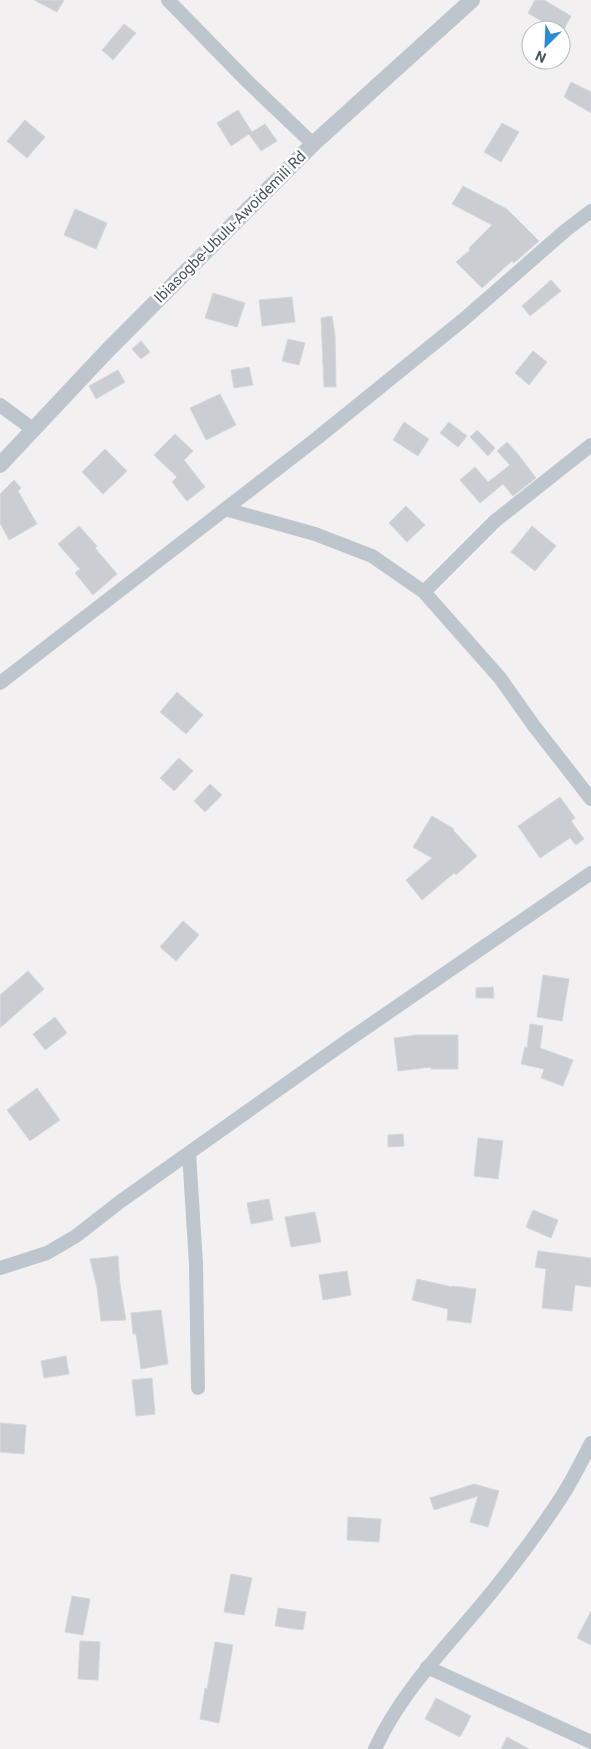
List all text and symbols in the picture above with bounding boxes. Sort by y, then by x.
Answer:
north arrow [521,20,571,70]
text: N [533,48,548,66]
street label: Ibiasogbe-Ubulu-Awoidemili Rd [150,147,310,307]

